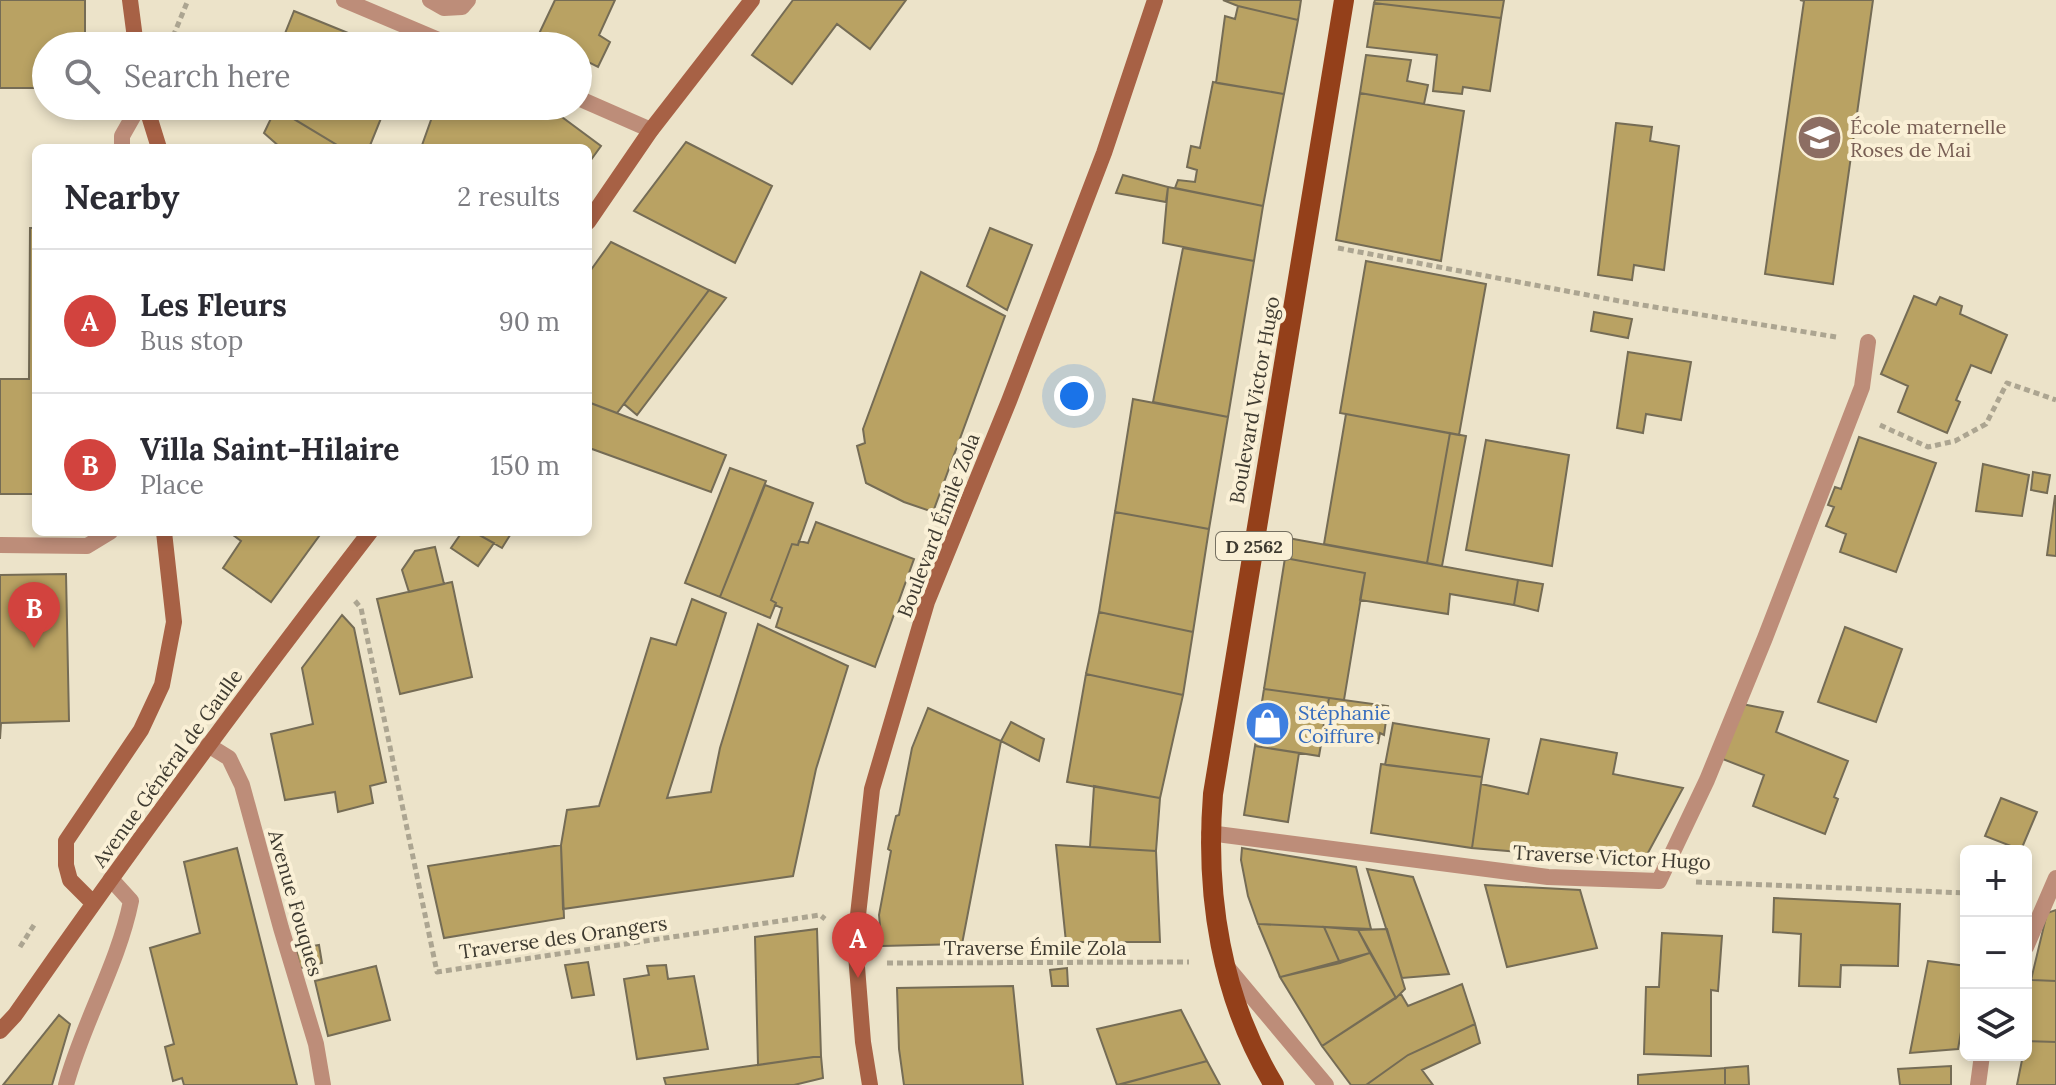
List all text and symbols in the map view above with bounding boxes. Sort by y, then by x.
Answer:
search box [32,32,592,120]
icon: search [60,54,104,98]
text: Search here [124,57,291,95]
school or university icon: École maternelle Roses de Mai [1795,113,1843,161]
place label: École maternelle Roses de Mai [1850,114,2006,162]
text: Nearby [64,175,180,218]
text: 2 results [457,180,560,213]
text: Les Fleurs [140,286,287,324]
street label: Boulevard Victor Hugo [1223,294,1285,506]
text: A [81,305,99,338]
text: 90 m [499,305,560,338]
text: Bus stop [140,324,243,357]
your location [1054,376,1094,416]
street label: Boulevard Émile Zola [891,429,985,621]
text: Villa Saint-Hilaire [140,430,399,468]
text: B [81,449,99,482]
text: 150 m [490,449,560,482]
text: Place [140,468,204,501]
road number: D 2562 [1216,532,1292,560]
pin: B [8,582,60,648]
street label: Avenue Général de Gaulle [86,664,247,873]
shop icon: Stéphanie Coiffure [1243,699,1291,747]
place label: Stéphanie Coiffure [1298,700,1391,748]
street label: Avenue Fouques [263,826,329,979]
street label: Traverse Victor Hugo [1512,839,1712,875]
map controls [1960,845,2032,1061]
button: + [1960,845,2032,917]
street label: Traverse des Orangers [457,910,669,964]
pin: A [832,912,884,978]
button: − [1960,917,2032,989]
street label: Traverse Émile Zola [943,935,1127,960]
button: layers [1960,989,2032,1061]

